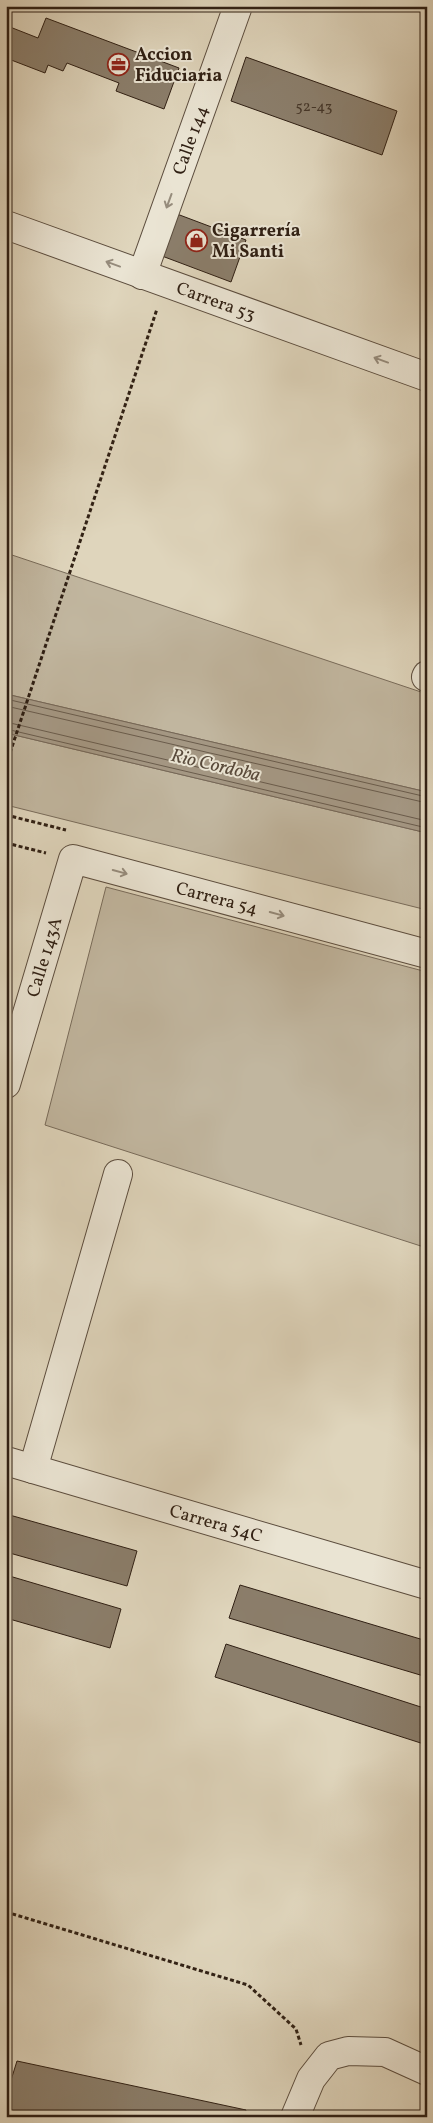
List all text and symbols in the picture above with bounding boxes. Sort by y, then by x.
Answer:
place label: Accion Fiduciaria [135,43,222,89]
office icon: Accion Fiduciaria [107,52,131,76]
house number: 52-43 [296,97,332,118]
street label: Calle 144 [167,102,215,179]
one-way arrow [164,192,173,208]
place label: Cigarrería Mi Santi [212,219,301,265]
shop icon: Cigarrería Mi Santi [184,228,208,252]
one-way arrow [105,259,121,268]
street label: Carrera 53 [173,277,258,328]
one-way arrow [374,355,389,364]
water label: Rio Cordoba [168,743,263,789]
one-way arrow [112,868,128,877]
street label: Carrera 54 [173,877,260,922]
one-way arrow [269,910,285,919]
street label: Calle 143A [21,914,70,1001]
street label: Carrera 54C [166,1499,265,1550]

